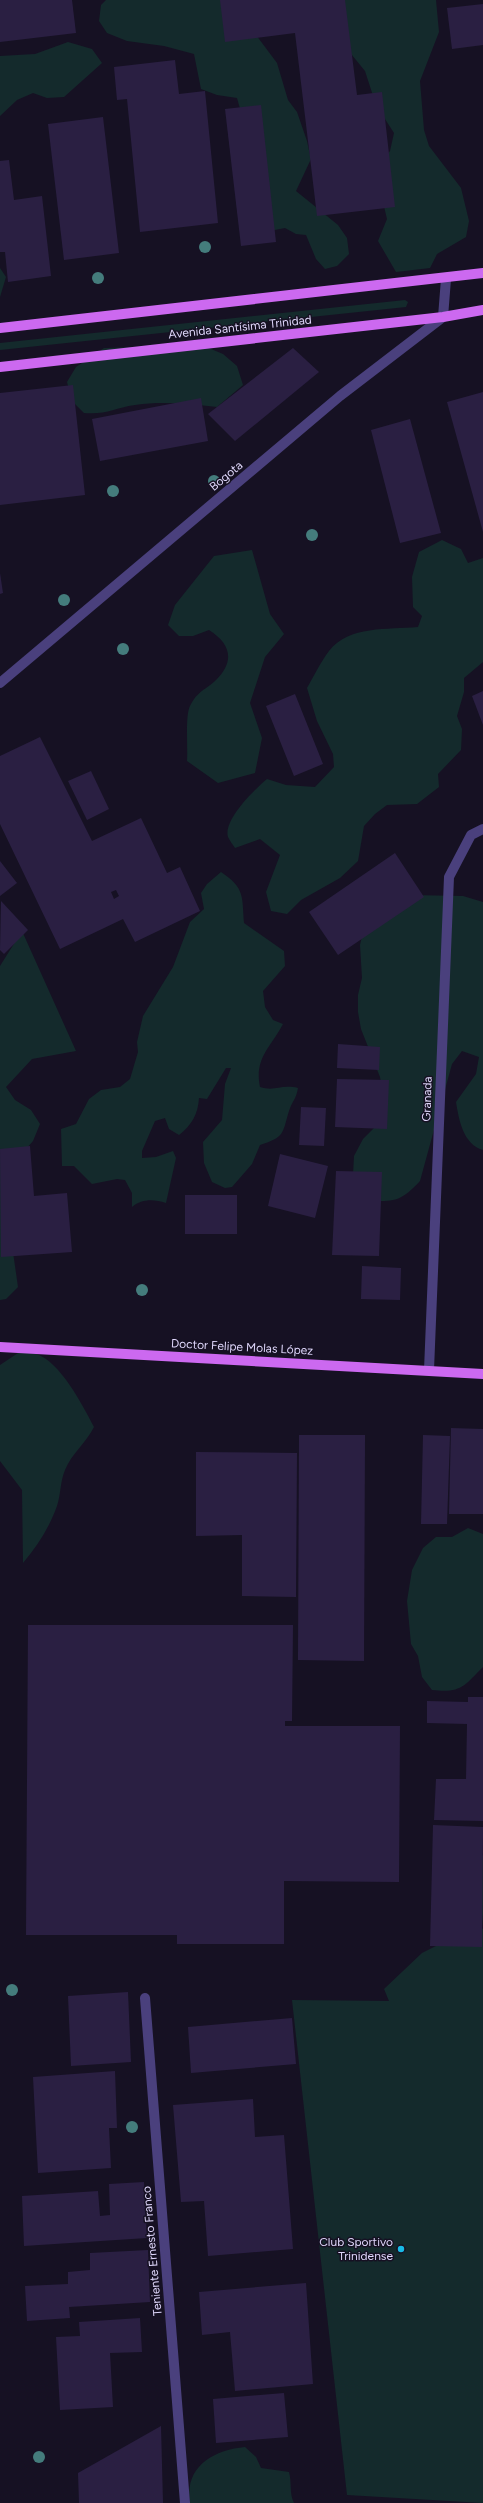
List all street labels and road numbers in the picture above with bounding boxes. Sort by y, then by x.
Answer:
street label: Avenida Santísima Trinidad [168,313,312,341]
street label: Bogota [207,458,245,494]
street label: Granada [419,1076,435,1122]
street label: Doctor Felipe Molas López [171,1336,314,1358]
street label: Teniente Ernesto Franco [139,2185,165,2317]

